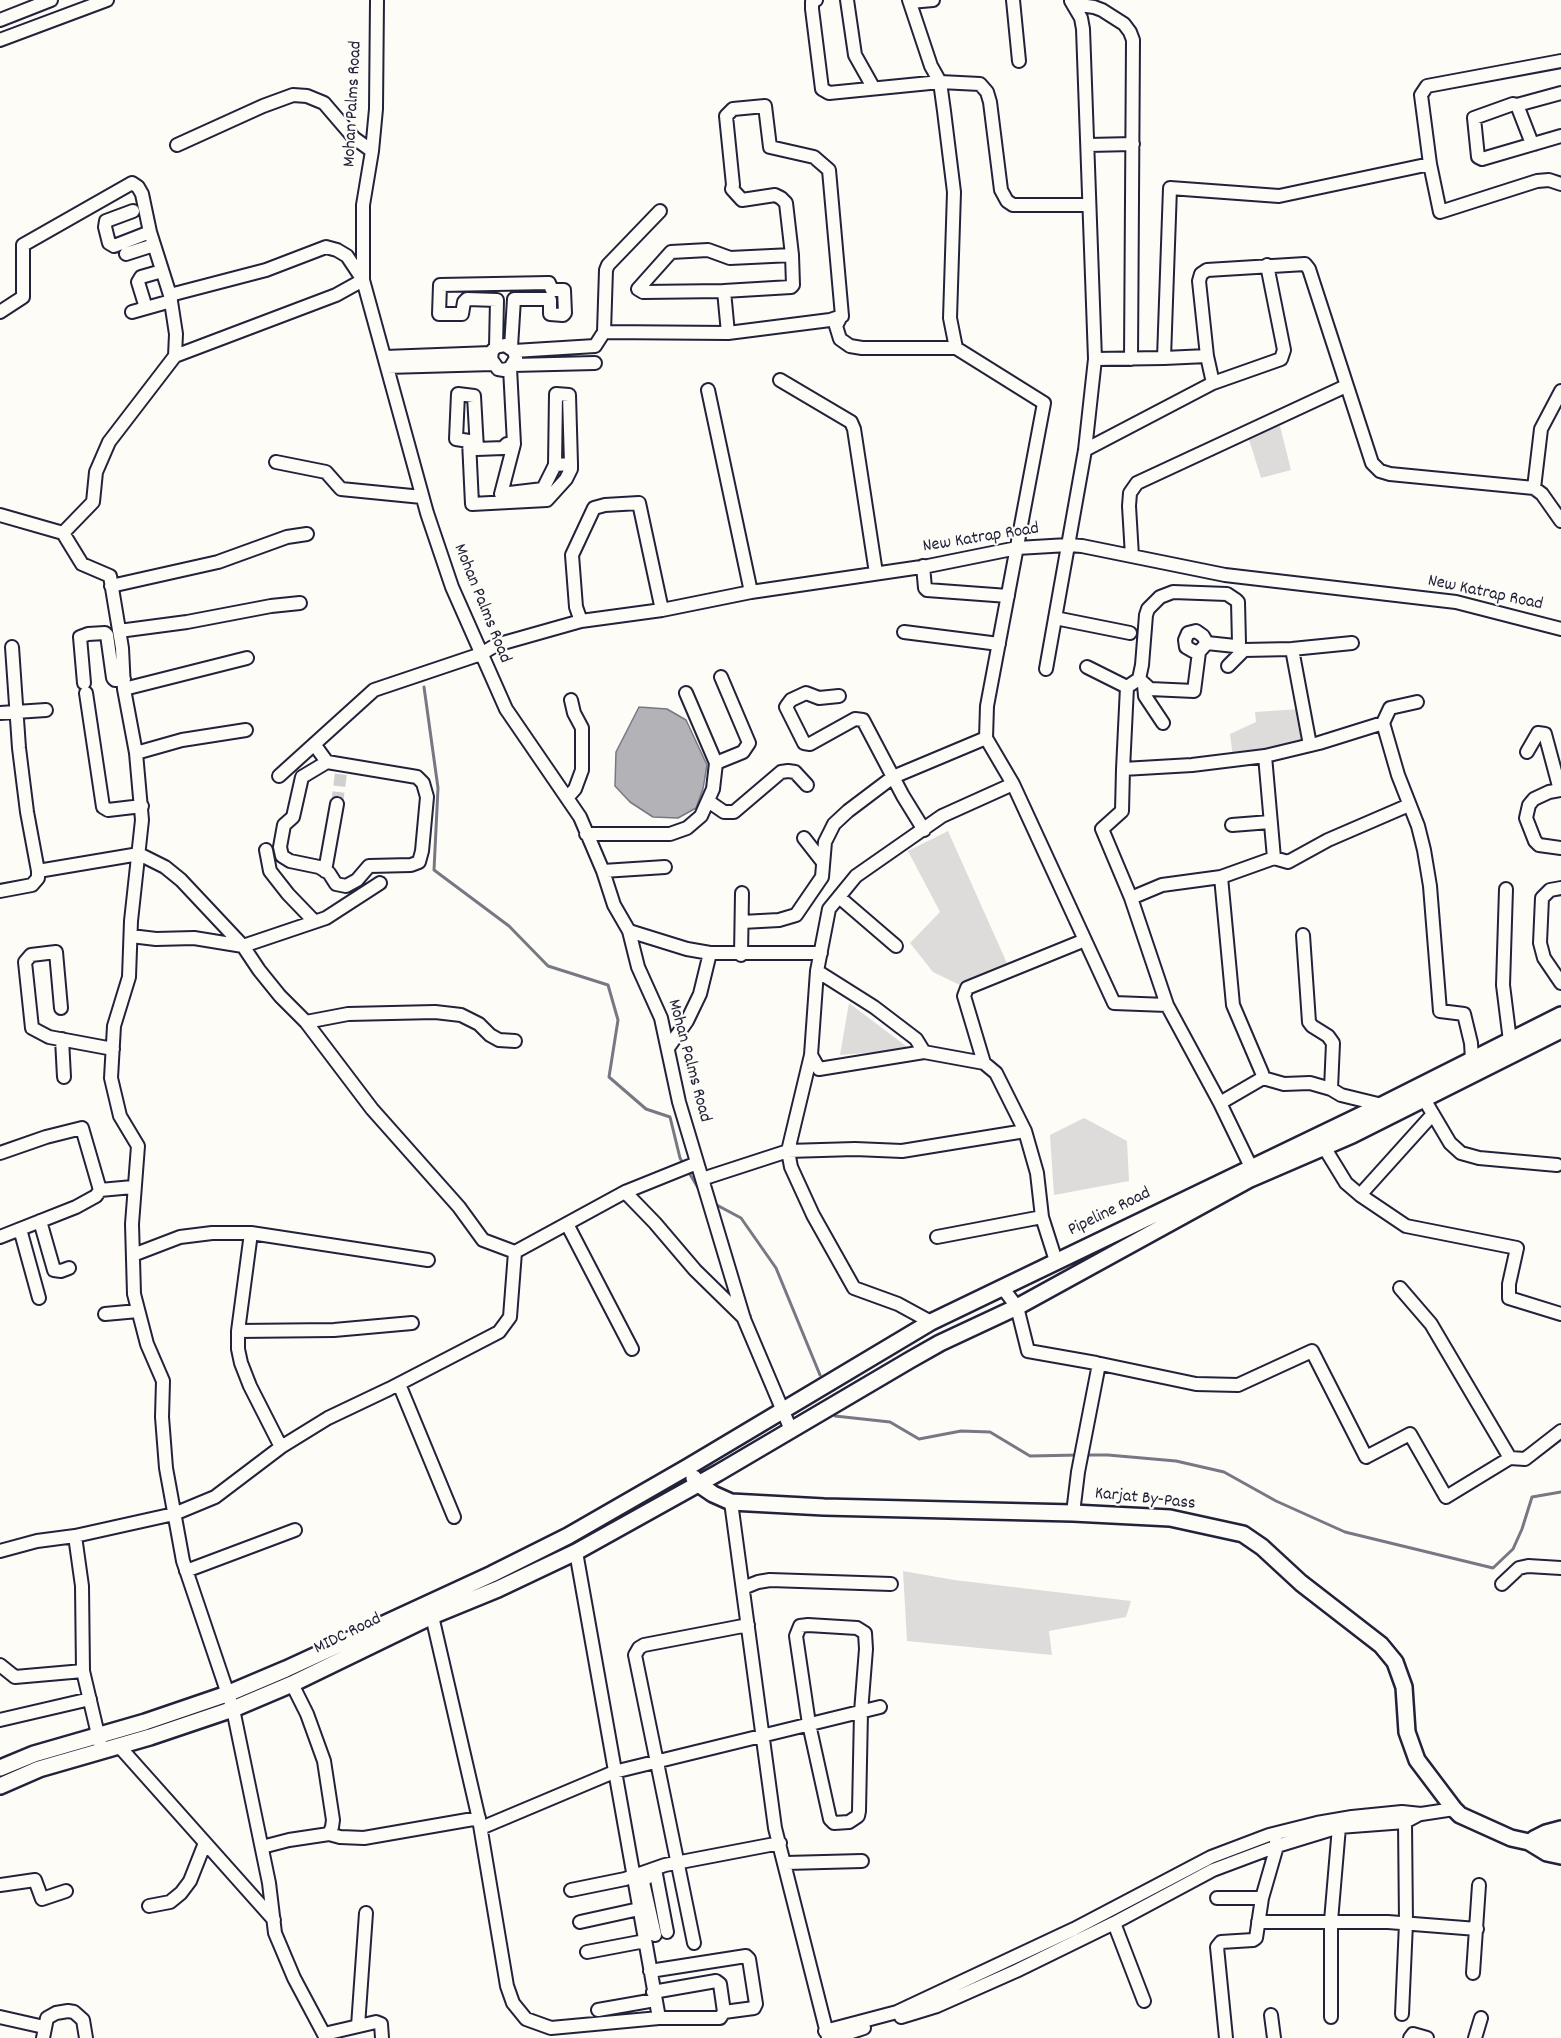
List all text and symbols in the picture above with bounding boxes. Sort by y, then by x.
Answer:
street label: Mohan Palms Road [340,40,368,168]
street label: New Katrap Road [921,519,1041,559]
street label: Mohan Palms Road [447,541,515,667]
street label: New Katrap Road [1425,571,1545,617]
street label: Mohan Palms Road [661,997,715,1125]
street label: Pipeline Road [1065,1184,1155,1242]
street label: Karjat By-Pass [1094,1484,1196,1516]
street label: MIDC Road [311,1609,385,1661]

